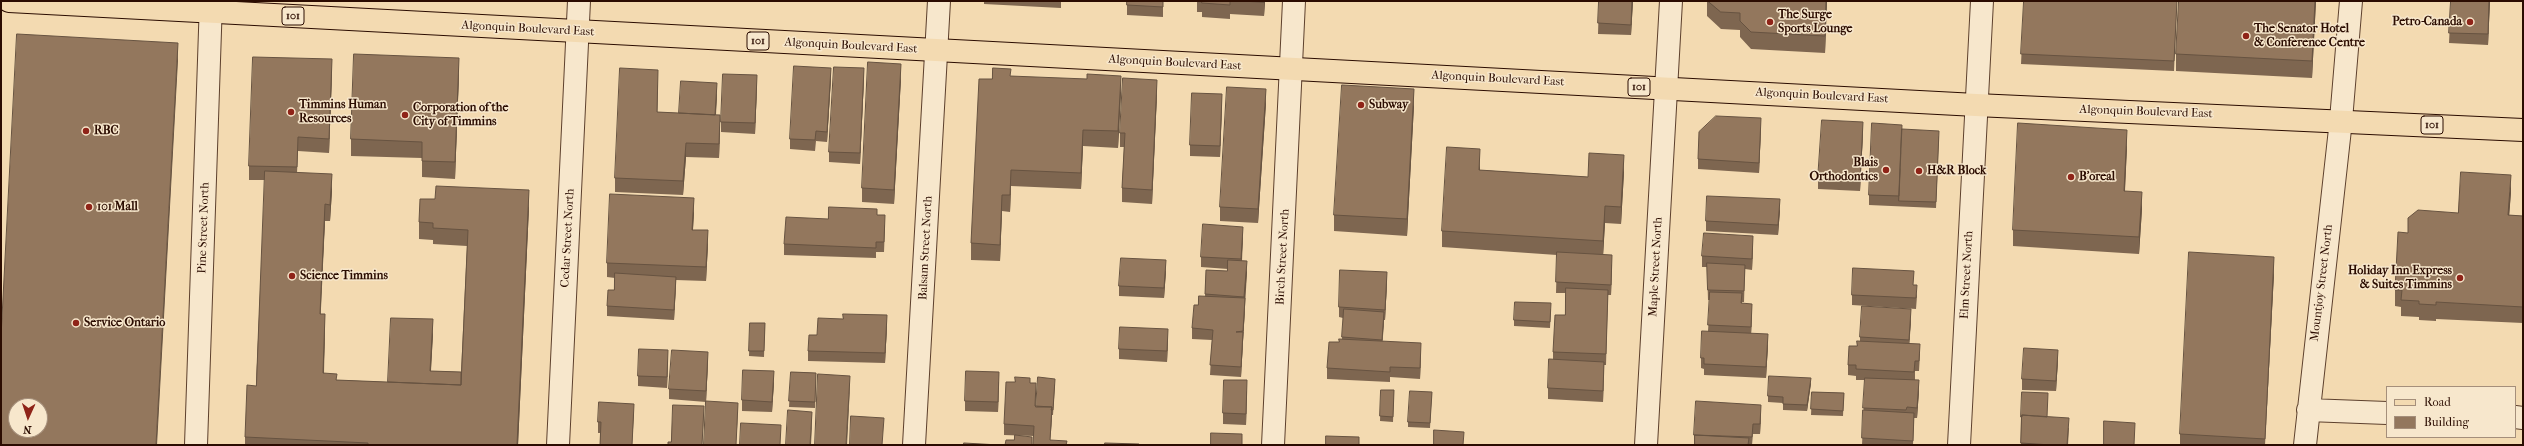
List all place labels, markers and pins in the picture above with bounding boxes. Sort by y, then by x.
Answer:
place label: The Surge Sports Lounge [1778,8,1853,36]
place label: Petro-Canada [2392,15,2462,29]
marker: The Surge Sports Lounge [1765,17,1775,27]
marker: Petro-Canada [2465,17,2475,27]
place label: The Senator Hotel & Conference Centre [2254,22,2365,50]
marker: The Senator Hotel & Conference Centre [2241,31,2251,41]
place label: Timmins Human Resources [299,98,387,126]
place label: Subway [1369,98,1408,112]
marker: Subway [1356,100,1366,110]
place label: Corporation of the City of Timmins [413,101,508,129]
marker: Timmins Human Resources [286,107,296,117]
marker: Corporation of the City of Timmins [400,110,410,120]
place label: RBC [94,124,119,138]
marker: RBC [81,126,91,136]
place label: Blais Orthodontics [1809,156,1878,184]
place label: H&R Block [1927,164,1986,178]
marker: Blais Orthodontics [1881,165,1891,175]
marker: H&R Block [1914,166,1924,176]
place label: B'oreal [2079,170,2115,184]
marker: B'oreal [2066,172,2076,182]
place label: 101 Mall [97,200,138,214]
marker: 101 Mall [84,202,94,212]
place label: Holiday Inn Express & Suites Timmins [2348,264,2452,292]
place label: Science Timmins [300,269,388,283]
marker: Science Timmins [287,271,297,281]
marker: Holiday Inn Express & Suites Timmins [2455,273,2465,283]
place label: Service Ontario [84,316,165,330]
marker: Service Ontario [71,318,81,328]

